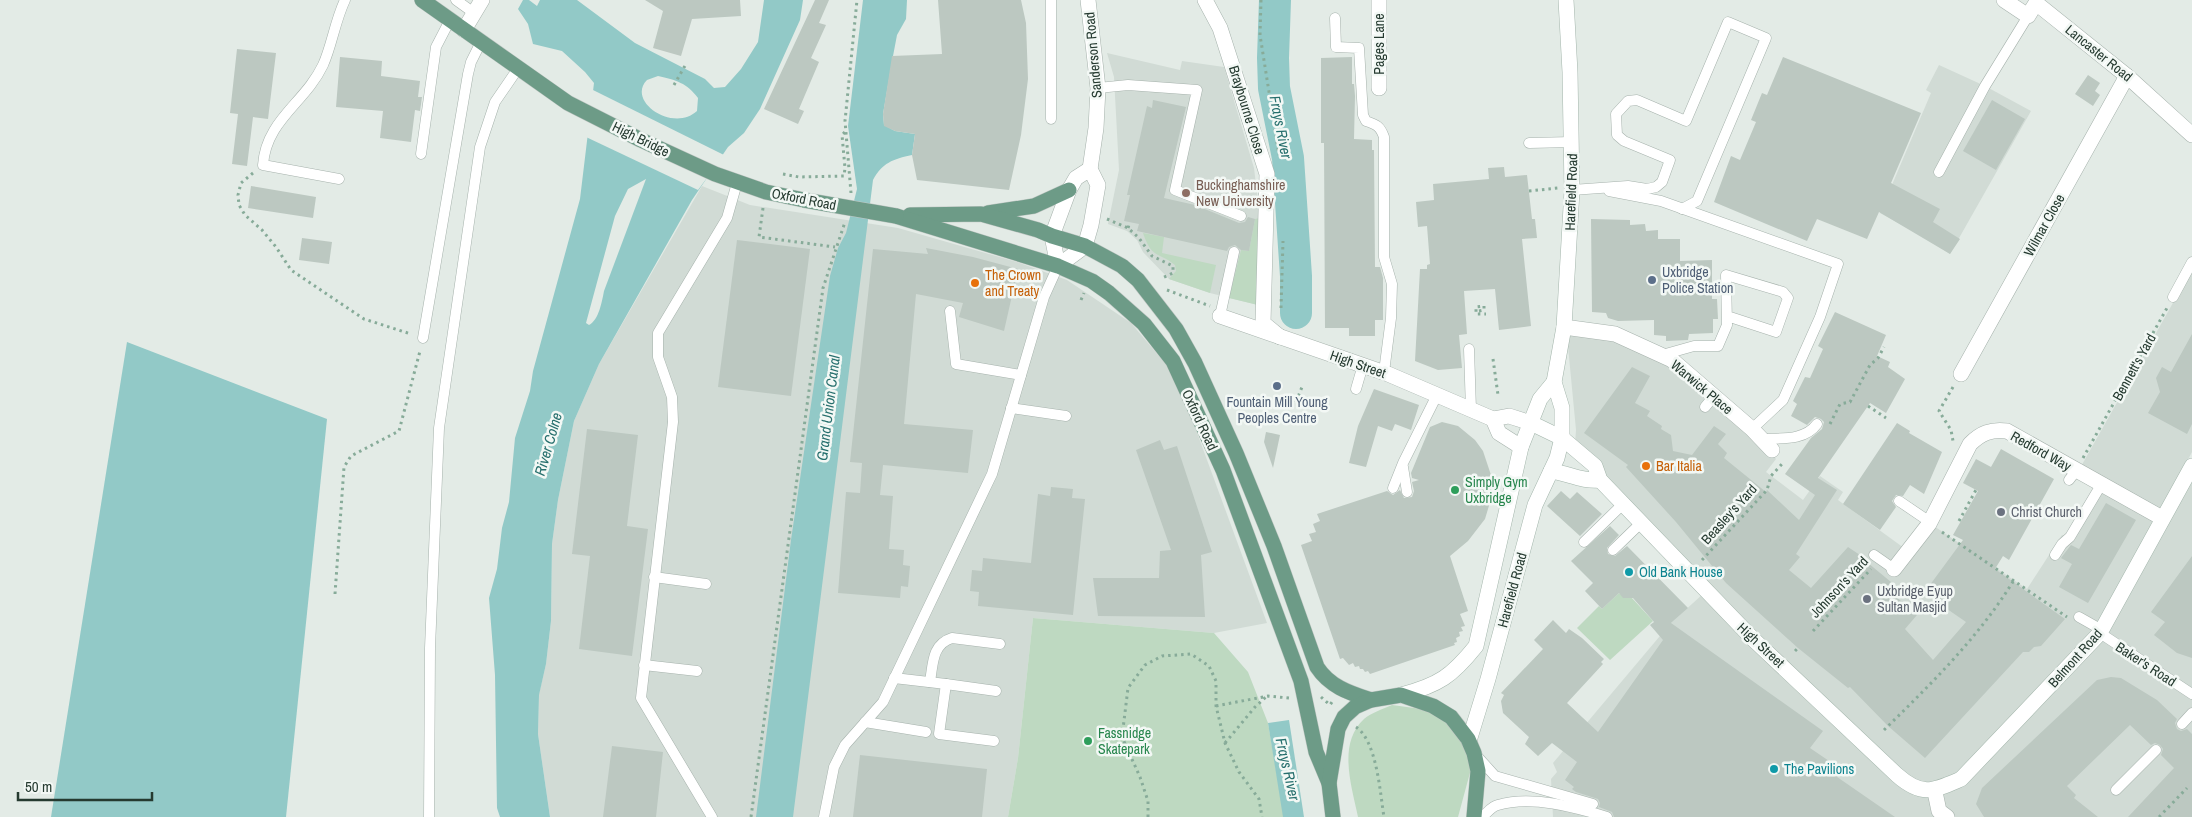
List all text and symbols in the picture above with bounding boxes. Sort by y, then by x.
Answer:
street label: Sanderson Road [1080,11,1106,99]
street label: Pages Lane [1370,13,1388,75]
street label: Lancaster Road [2062,21,2136,85]
street label: Braybourne Close [1225,63,1269,157]
water label: Frays River [1265,94,1298,161]
street label: High Bridge [610,117,672,161]
street label: Harefield Road [1561,153,1581,231]
place label: Buckinghamshire New University [1196,176,1285,210]
street label: Oxford Road [770,184,838,214]
marker: Buckinghamshire New University [1180,187,1192,199]
street label: Wilmar Close [2019,191,2069,259]
place label: Uxbridge Police Station [1662,263,1733,297]
place label: The Crown and Treaty [985,266,1041,300]
marker: Uxbridge Police Station [1646,274,1658,286]
marker: The Crown and Treaty [969,277,981,289]
street label: Bennett's Yard [2108,330,2160,404]
street label: High Street [1328,346,1388,382]
water label: Grand Union Canal [811,354,845,462]
street label: Warwick Place [1667,356,1737,418]
marker: Fountain Mill Young Peoples Centre [1271,380,1283,392]
street label: Oxford Road [1178,387,1222,453]
place label: Fountain Mill Young Peoples Centre [1226,393,1328,427]
water label: River Colne [529,410,567,478]
street label: Redford Way [2008,427,2075,475]
place label: Bar Italia [1656,457,1703,475]
marker: Bar Italia [1640,460,1652,472]
place label: Simply Gym Uxbridge [1465,473,1528,507]
street label: Beasley's Yard [1697,480,1761,548]
marker: Simply Gym Uxbridge [1449,484,1461,496]
place label: Christ Church [2011,503,2082,521]
marker: Christ Church [1995,506,2007,518]
street label: Harefield Road [1493,550,1531,630]
street label: Johnson's Yard [1806,552,1872,622]
place label: Old Bank House [1639,563,1723,581]
marker: Old Bank House [1623,566,1635,578]
place label: Uxbridge Eyup Sultan Masjid [1877,582,1953,616]
marker: Uxbridge Eyup Sultan Masjid [1861,593,1873,605]
street label: High Street [1734,619,1788,671]
street label: Belmont Road [2044,625,2106,691]
street label: Baker's Road [2112,638,2180,690]
place label: Fassnidge Skatepark [1098,724,1151,758]
marker: Fassnidge Skatepark [1082,735,1094,747]
water label: Frays River [1271,736,1306,803]
place label: The Pavilions [1784,760,1854,778]
marker: The Pavilions [1768,763,1780,775]
scale bar [18,770,151,802]
text: 50 m [25,776,52,797]

